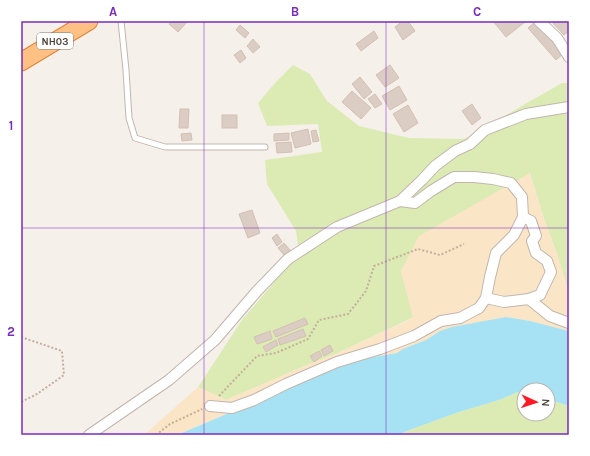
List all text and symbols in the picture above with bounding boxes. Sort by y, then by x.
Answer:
text: A [109,4,117,19]
text: B [291,4,299,19]
text: C [473,4,481,19]
road number: NH03 [37,33,73,49]
text: 1 [9,118,13,133]
text: 2 [7,324,15,339]
north arrow [516,382,556,422]
text: N [539,398,552,407]

